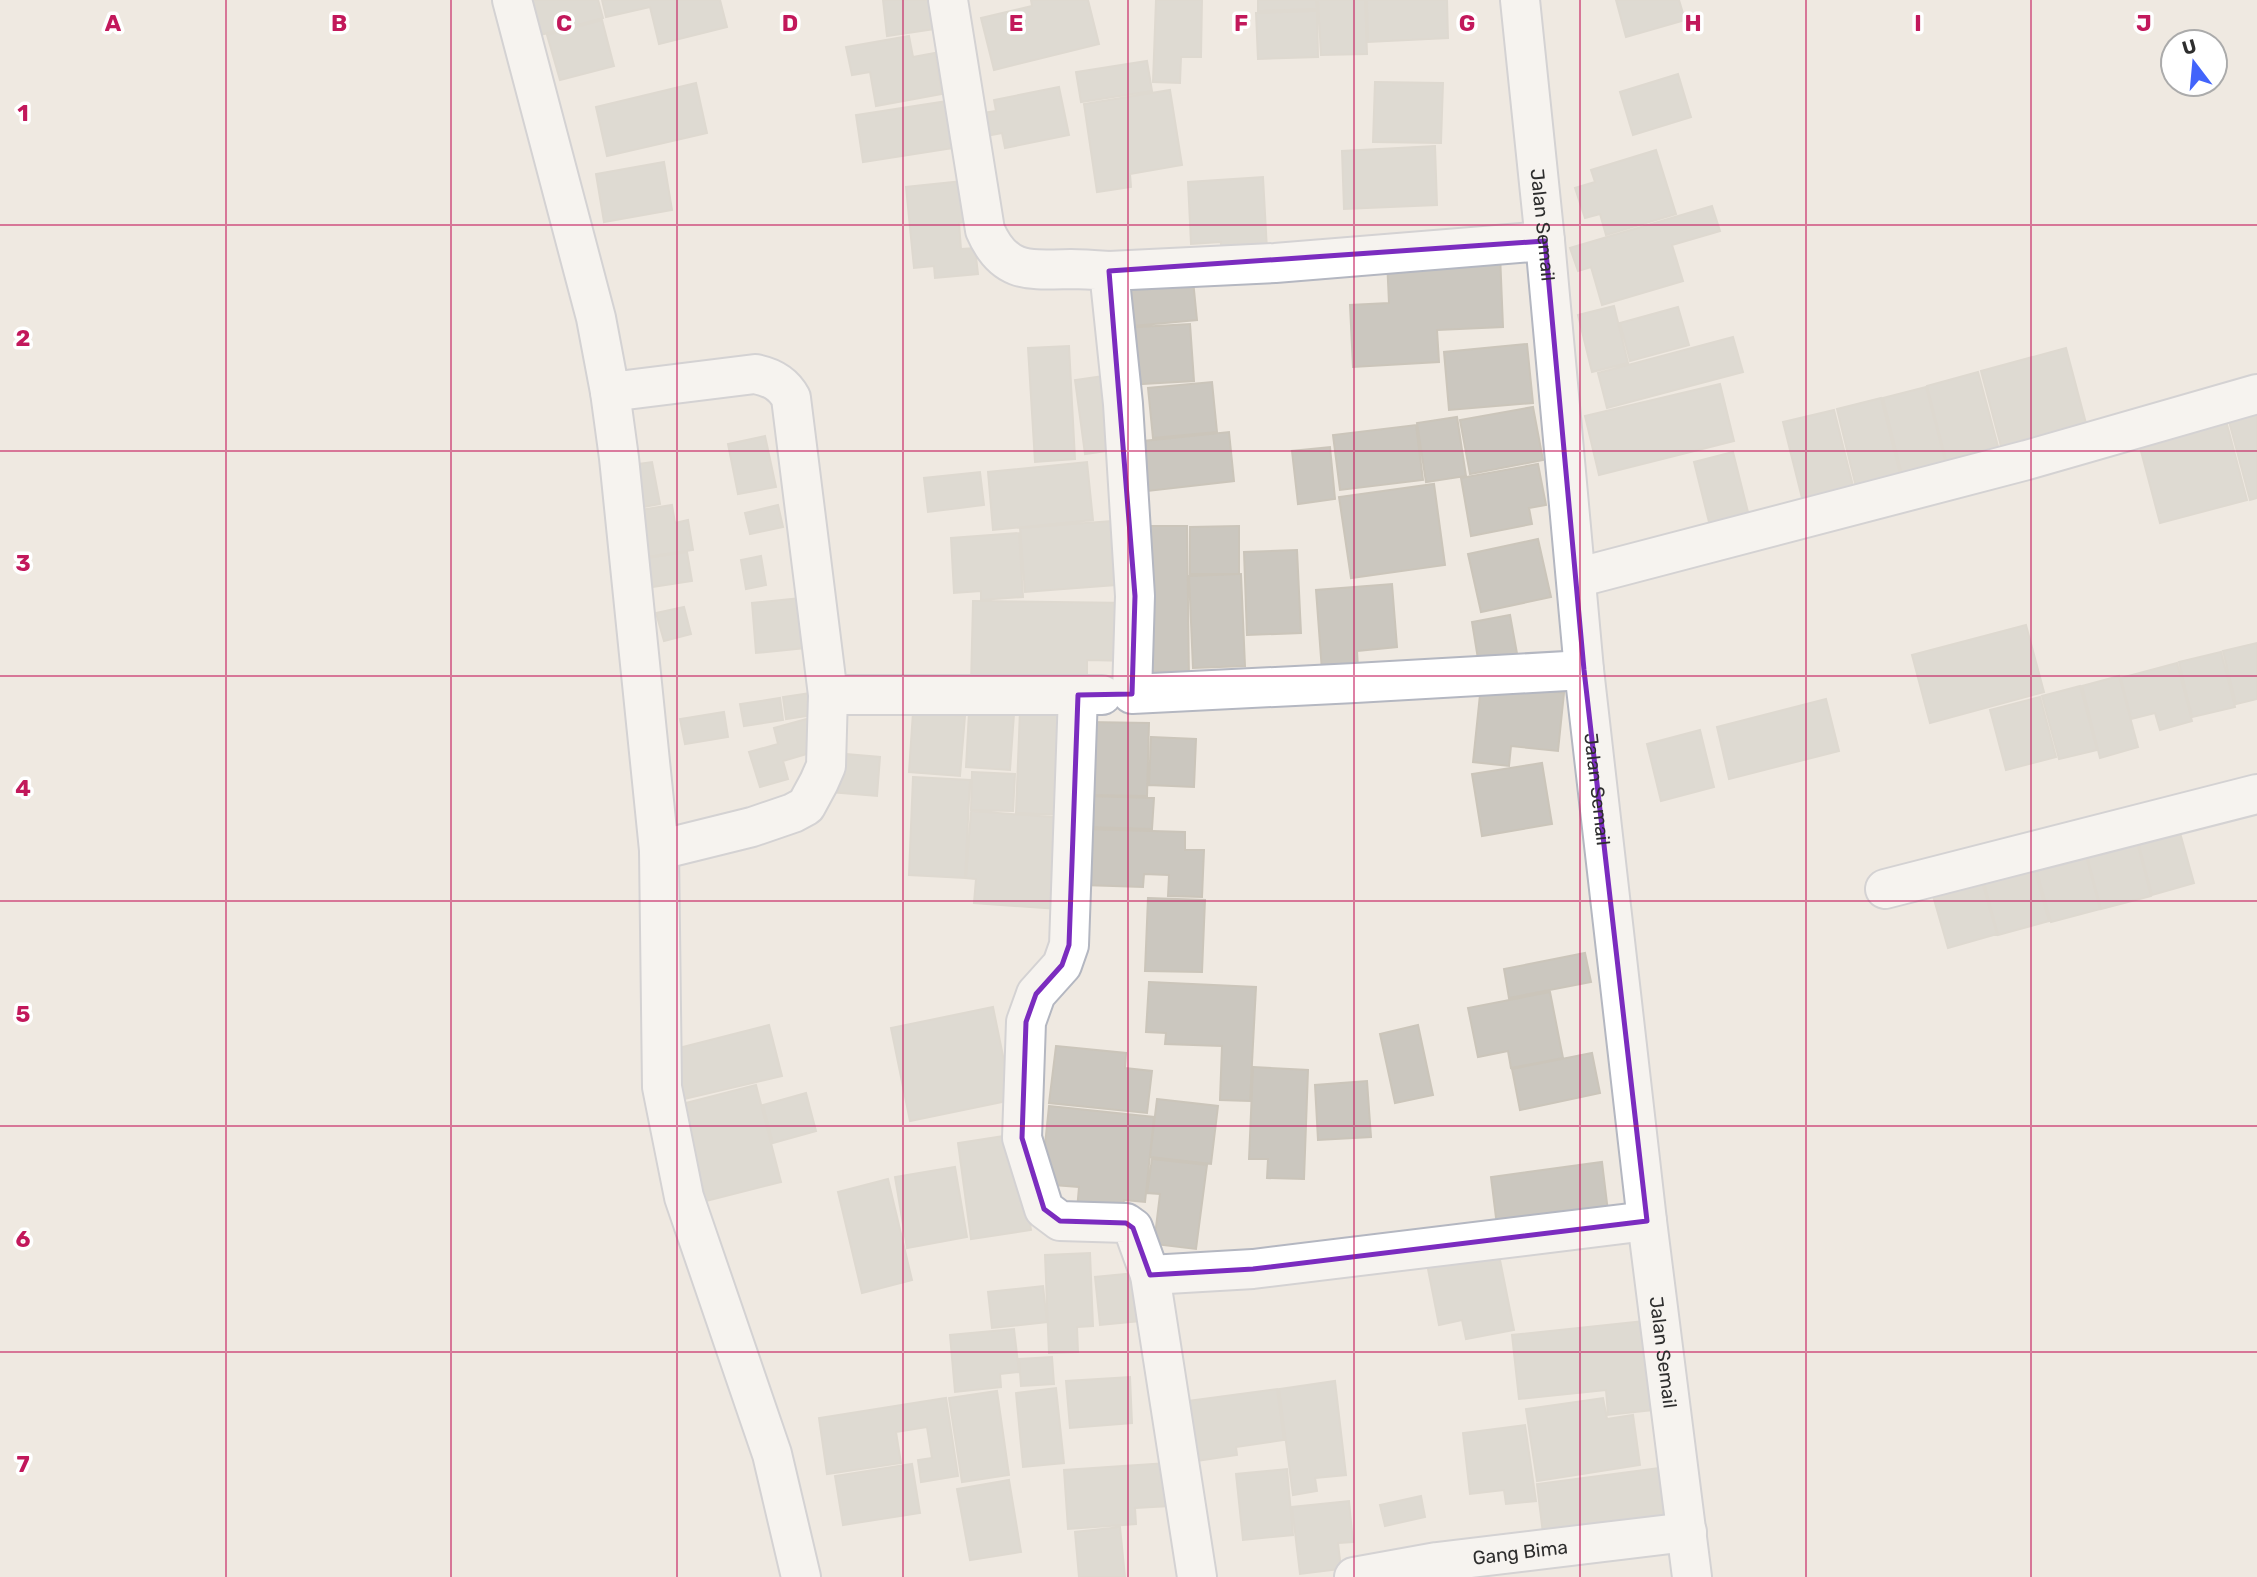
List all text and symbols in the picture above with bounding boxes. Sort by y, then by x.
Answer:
text: A [105,9,122,37]
text: B [331,9,347,37]
text: C [556,9,572,37]
text: D [782,9,798,37]
text: E [1009,9,1023,37]
text: F [1234,9,1248,37]
text: G [1459,9,1475,37]
text: H [1684,9,1702,37]
text: I [1914,9,1922,37]
text: J [2136,9,2152,37]
north arrow [2159,28,2229,98]
text: U [2180,34,2199,60]
text: 1 [17,99,29,127]
street label: Jalan Semail [1526,167,1560,282]
text: 2 [16,324,30,352]
text: 3 [15,549,31,577]
street label: Jalan Semail [1580,732,1615,847]
text: 4 [15,774,31,802]
text: 5 [16,1000,31,1028]
text: 6 [16,1225,31,1253]
street label: Jalan Semail [1645,1295,1682,1410]
text: 7 [16,1450,30,1478]
street label: Gang Bima [1471,1535,1569,1569]

